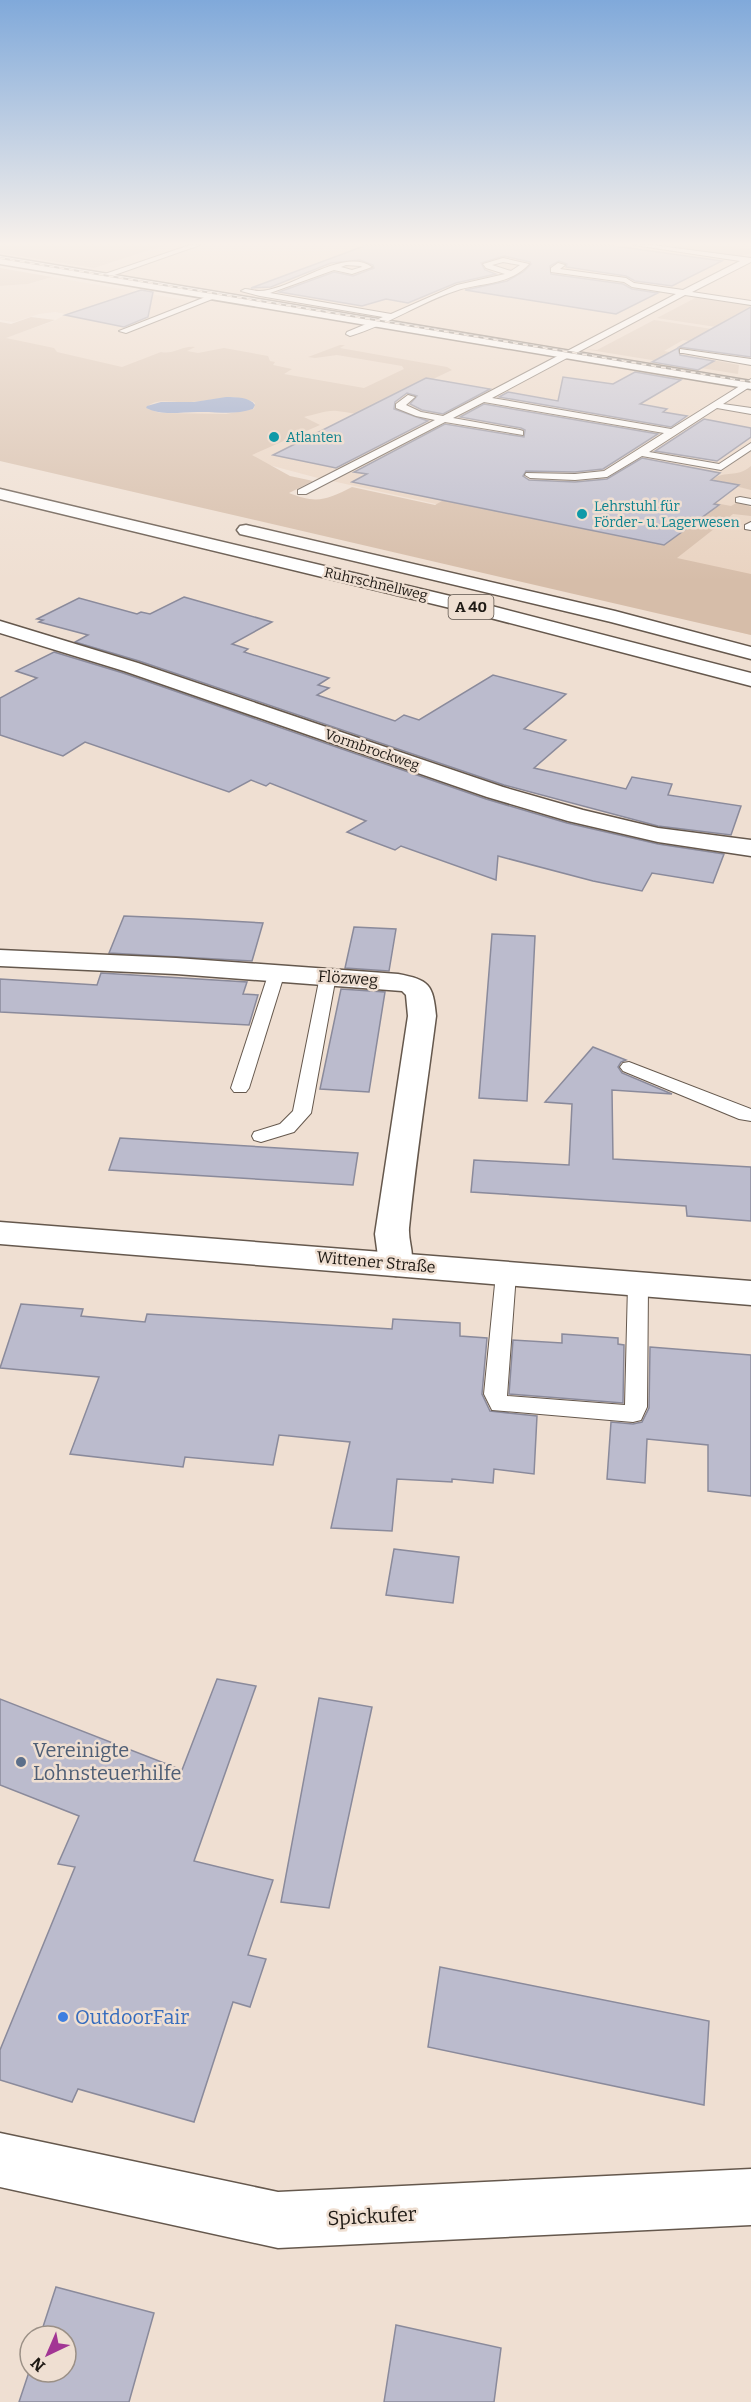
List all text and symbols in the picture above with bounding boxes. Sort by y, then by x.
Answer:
place label: Atlanten [286,429,342,446]
marker: Atlanten [267,430,281,444]
place label: Lehrstuhl für Förder- u. Lagerwesen [594,498,740,531]
marker: Lehrstuhl für Förder- u. Lagerwesen [575,507,589,521]
street label: Ruhrschnellweg [323,564,429,604]
road number: A 40 [448,595,494,619]
street label: Vormbrockweg [322,726,422,774]
street label: Flözweg [317,966,379,990]
street label: Wittener Straße [316,1247,436,1277]
place label: Vereinigte Lohnsteuerhilfe [33,1738,182,1785]
marker: Vereinigte Lohnsteuerhilfe [14,1755,28,1769]
place label: OutdoorFair [75,2005,189,2029]
marker: OutdoorFair [56,2010,70,2024]
street label: Spickufer [327,2202,417,2230]
north arrow [18,2324,78,2384]
text: N [27,2353,49,2376]

